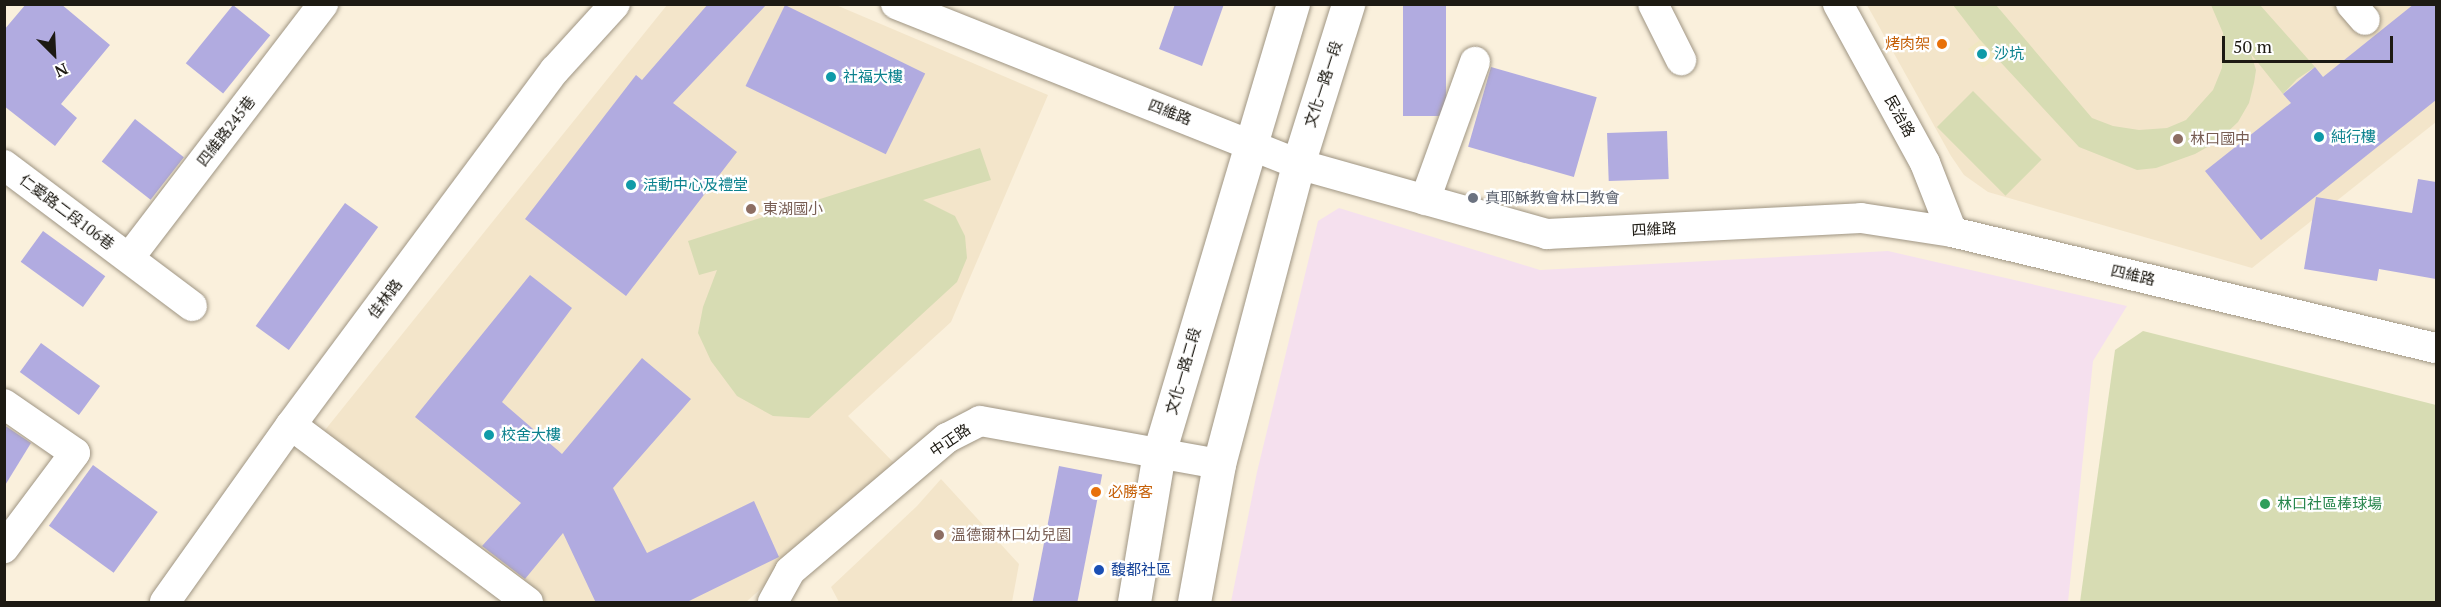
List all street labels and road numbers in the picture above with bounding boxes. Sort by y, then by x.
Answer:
street label: 文化一路一段 [1301,38,1345,130]
street label: 四維路245巷 [193,92,259,170]
street label: 民治路 [1881,92,1919,140]
street label: 四維路 [1146,96,1194,128]
street label: 仁愛路二段106巷 [16,171,118,253]
street label: 四維路 [1631,219,1677,239]
street label: 四維路 [2109,261,2157,289]
street label: 佳林路 [364,276,406,322]
street label: 文化一路二段 [1162,325,1204,417]
street label: 中正路 [926,420,974,460]

